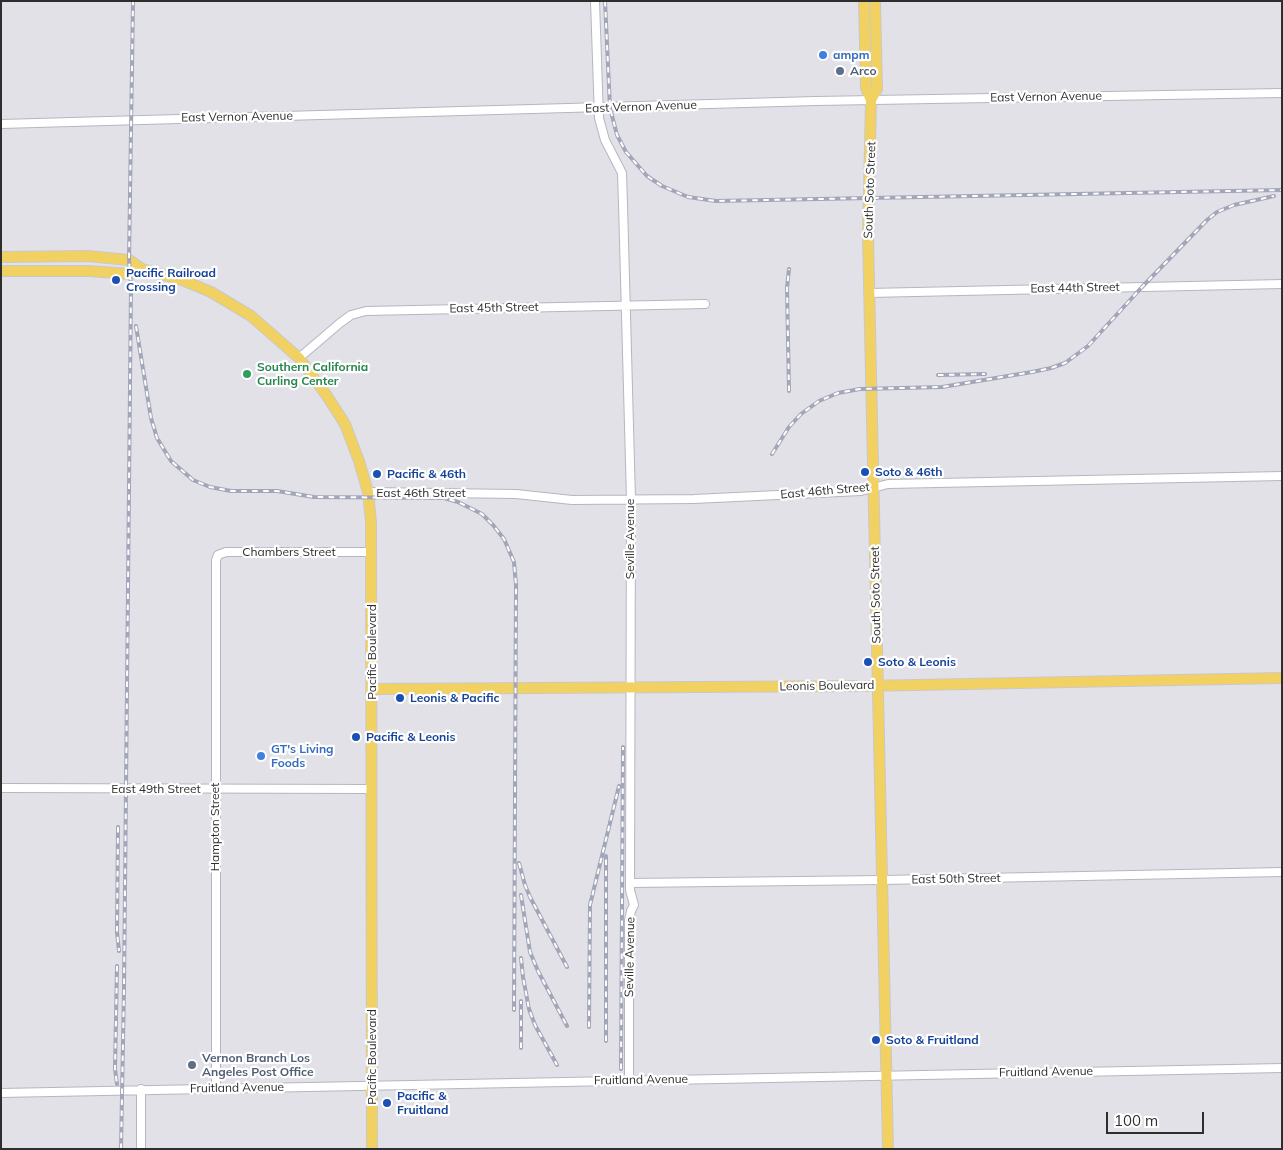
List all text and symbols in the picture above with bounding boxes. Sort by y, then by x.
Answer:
place label: ampm [833,48,869,62]
marker: ampm [817,49,829,61]
place label: Arco [850,64,877,78]
marker: Arco [834,65,846,77]
street label: East Vernon Avenue [990,89,1102,105]
street label: East Vernon Avenue [585,98,697,116]
street label: East Vernon Avenue [181,109,293,125]
street label: South Soto Street [861,141,879,239]
place label: Pacific Railroad Crossing [126,266,216,294]
marker: Pacific Railroad Crossing [110,274,122,286]
street label: East 44th Street [1030,280,1120,296]
street label: East 45th Street [449,300,539,316]
place label: Southern California Curling Center [257,360,368,388]
marker: Southern California Curling Center [241,368,253,380]
place label: Soto & 46th [875,465,942,479]
marker: Soto & 46th [859,466,871,478]
place label: Pacific & 46th [387,467,466,481]
marker: Pacific & 46th [371,468,383,480]
street label: East 46th Street [780,480,870,502]
street label: East 46th Street [376,486,466,500]
street label: Seville Avenue [623,499,637,579]
street label: Chambers Street [242,545,336,559]
street label: South Soto Street [868,546,884,644]
street label: Pacific Boulevard [365,604,379,700]
place label: Soto & Leonis [878,655,956,669]
marker: Soto & Leonis [862,656,874,668]
street label: Leonis Boulevard [779,678,875,694]
place label: Leonis & Pacific [410,691,499,705]
marker: Leonis & Pacific [394,692,406,704]
place label: Pacific & Leonis [366,730,455,744]
marker: Pacific & Leonis [350,731,362,743]
place label: GT's Living Foods [271,742,334,770]
marker: GT's Living Foods [255,750,267,762]
street label: East 49th Street [111,782,201,796]
street label: Hampton Street [208,783,222,871]
street label: East 50th Street [911,871,1001,887]
street label: Seville Avenue [622,917,638,997]
street label: Pacific Boulevard [365,1009,379,1105]
place label: Soto & Fruitland [886,1033,979,1047]
marker: Soto & Fruitland [870,1034,882,1046]
place label: Vernon Branch Los Angeles Post Office [202,1051,313,1079]
marker: Vernon Branch Los Angeles Post Office [186,1059,198,1071]
street label: Fruitland Avenue [999,1064,1093,1080]
street label: Fruitland Avenue [594,1072,688,1088]
street label: Fruitland Avenue [190,1080,284,1096]
place label: Pacific & Fruitland [397,1089,449,1117]
marker: Pacific & Fruitland [381,1097,393,1109]
scale bar [1108,1102,1206,1134]
text: 100 m [1114,1111,1158,1130]

